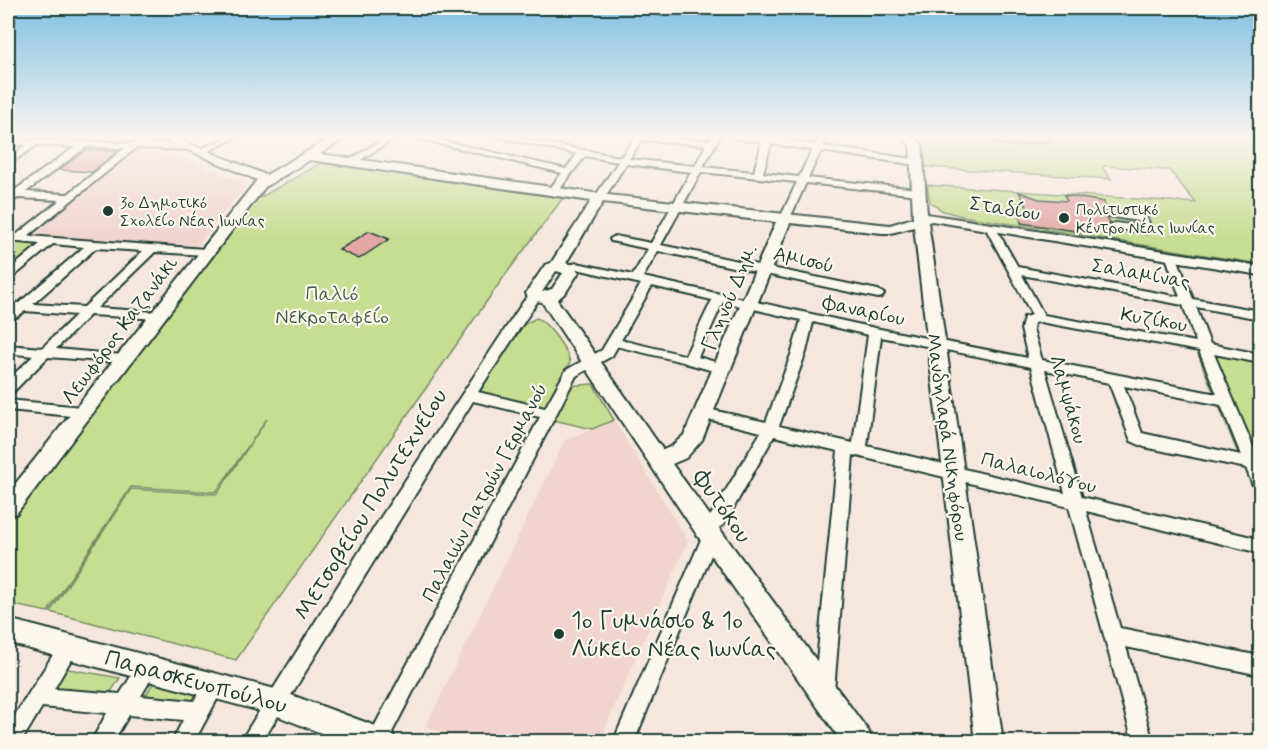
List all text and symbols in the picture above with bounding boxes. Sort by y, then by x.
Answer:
street label: Σταδίου [968,191,1042,228]
place label: 3ο Δημοτικό Σχολείο Νέας Ιωνίας [120,193,265,232]
place label: Πολιτιστικό Κέντρο Νέας Ιωνίας [1076,200,1215,239]
marker: 3ο Δημοτικό Σχολείο Νέας Ιωνίας [101,204,115,218]
marker: Πολιτιστικό Κέντρο Νέας Ιωνίας [1057,211,1071,225]
street label: Γληνού Δημ. [696,240,765,355]
street label: Αμισού [771,240,837,281]
street label: Λεωφόρος Καζανάκι [56,251,185,410]
street label: Σαλαμίνας [1089,253,1192,296]
park label: Παλιό Νεκροταφείο [275,281,389,331]
street label: Φαναρίου [819,289,907,333]
street label: Κυζίκου [1118,301,1189,340]
street label: Μανδηλαρά Νικηφόρου [919,332,974,543]
street label: Λαμψάκου [1042,352,1093,447]
street label: Παλαιών Πατρών Γερμανού [416,378,555,607]
street label: Μετσοβείου Πολυτεχνείου [287,383,455,626]
street label: Παλαιολόγου [978,446,1099,501]
street label: Φυτόκου [685,463,758,550]
place label: 1ο Γυμνάσιο & 1ο Λύκειο Νέας Ιωνίας [571,606,776,665]
marker: 1ο Γυμνάσιο & 1ο Λύκειο Νέας Ιωνίας [552,627,566,641]
street label: Παρασκευοπούλου [101,643,290,722]

